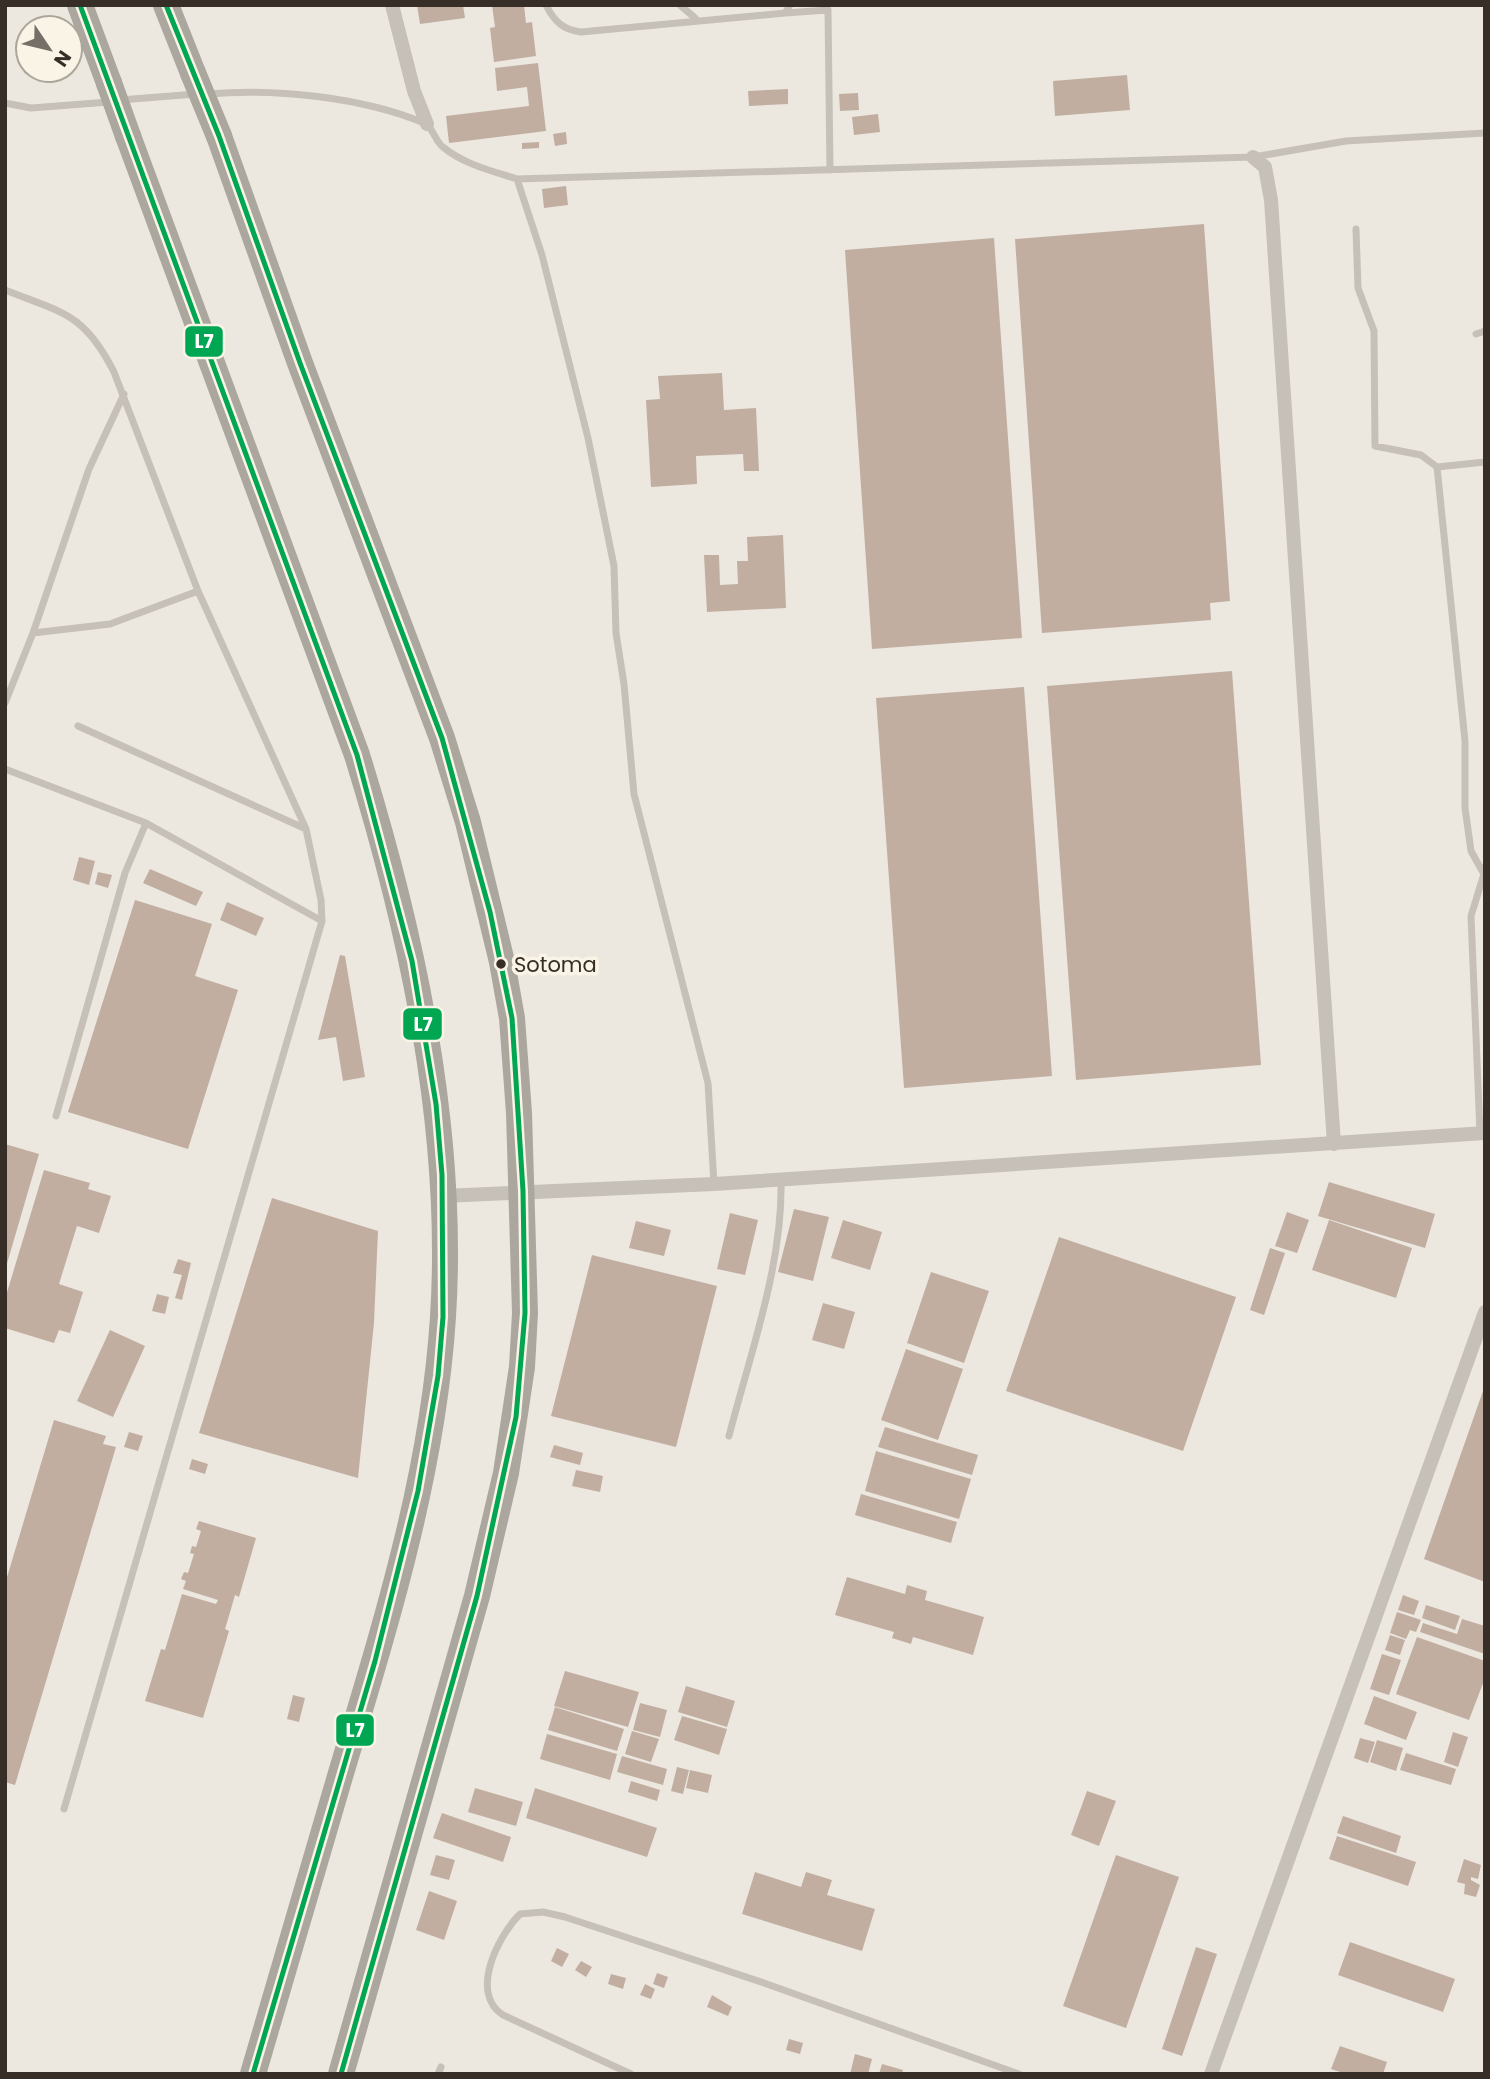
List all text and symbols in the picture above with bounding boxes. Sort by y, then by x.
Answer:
north arrow [14,14,84,84]
text: N [47,45,78,72]
line badge: L7 [184,325,224,358]
text: L7 [194,328,214,355]
place label: Sotoma [514,950,597,979]
marker: Sotoma [494,957,508,971]
line badge: L7 [402,1007,443,1041]
text: L7 [413,1011,433,1038]
line badge: L7 [335,1713,375,1747]
text: L7 [345,1717,365,1744]

